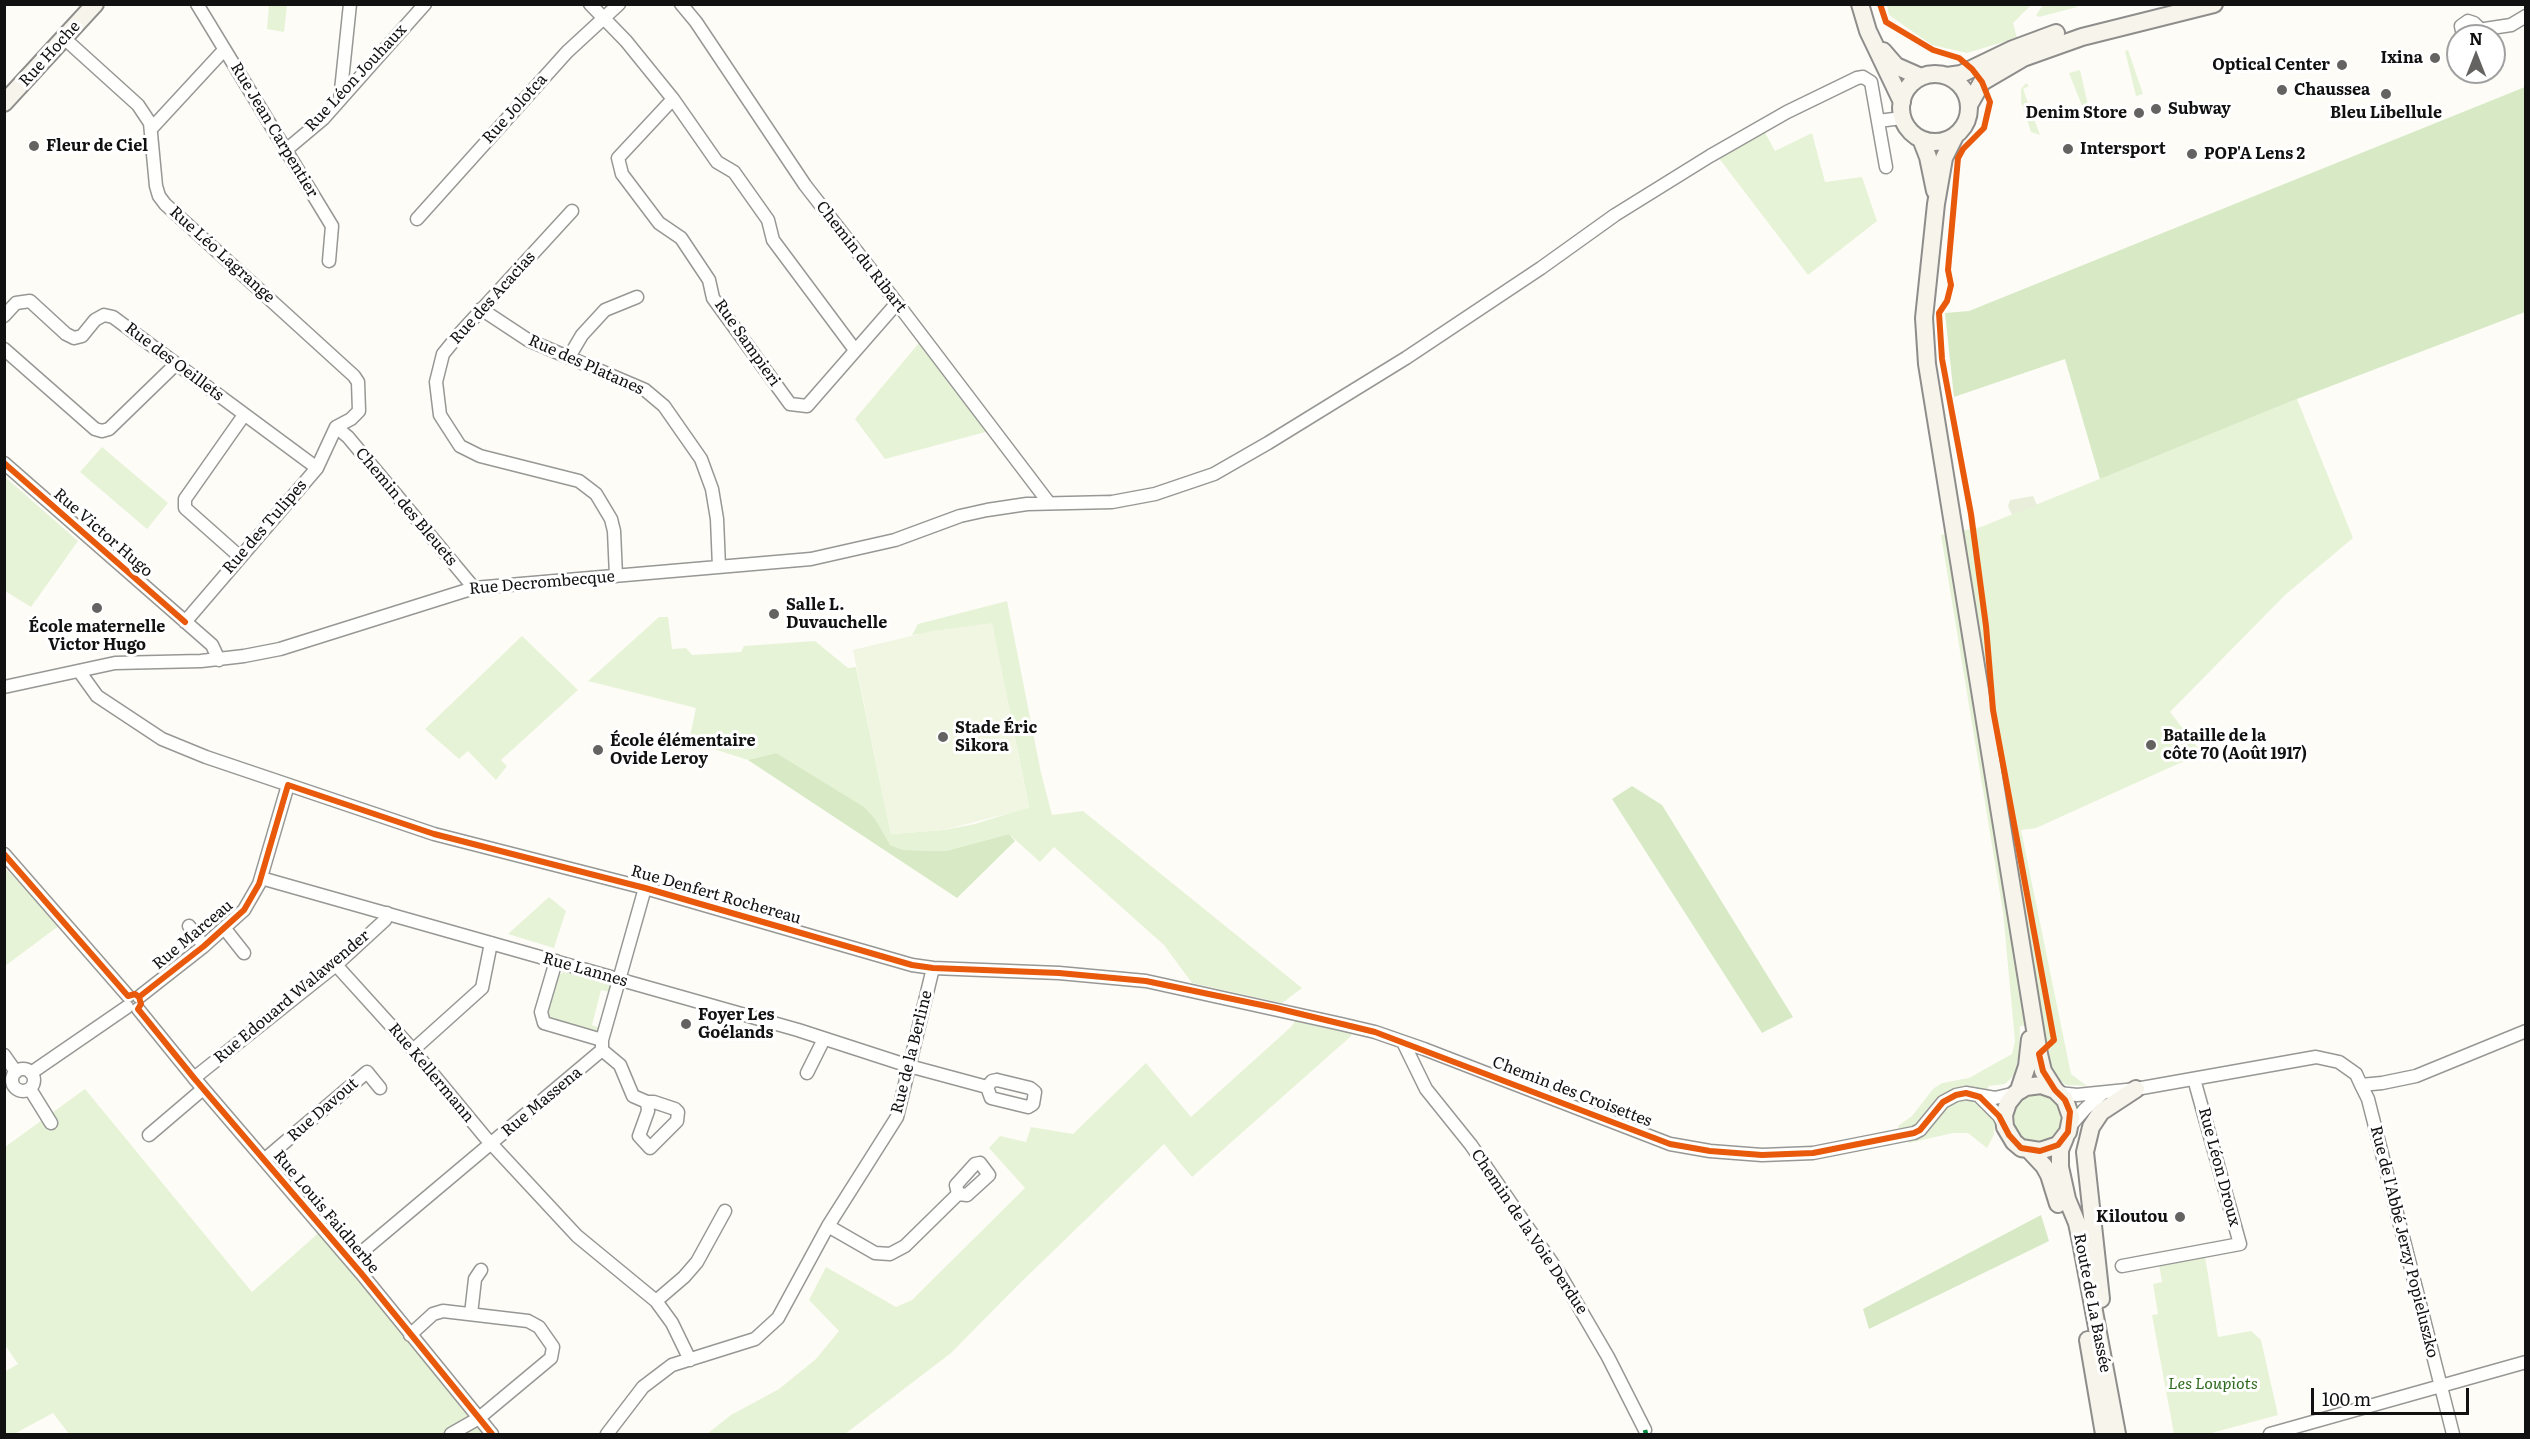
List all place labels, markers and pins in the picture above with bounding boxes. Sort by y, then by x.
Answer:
place label: Ixina [2380,48,2423,68]
marker: Ixina [2428,51,2442,65]
place label: Optical Center [2212,55,2330,75]
marker: Optical Center [2335,58,2349,72]
place label: Chaussea [2294,80,2370,100]
marker: Chaussea [2275,83,2289,97]
marker: Bleu Libellule [2379,87,2393,101]
place label: Subway [2168,99,2231,119]
marker: Subway [2149,102,2163,116]
place label: Denim Store [2026,103,2127,123]
place label: Bleu Libellule [2330,103,2442,123]
marker: Denim Store [2132,106,2146,120]
place label: Fleur de Ciel [46,136,148,156]
marker: Fleur de Ciel [27,139,41,153]
place label: Intersport [2080,139,2166,159]
marker: Intersport [2061,142,2075,156]
place label: POP'A Lens 2 [2204,144,2305,164]
marker: POP'A Lens 2 [2185,147,2199,161]
place label: Salle L. Duvauchelle [786,595,887,633]
marker: École maternelle Victor Hugo [90,601,104,615]
marker: Salle L. Duvauchelle [767,607,781,621]
place label: École maternelle Victor Hugo [29,617,165,655]
place label: Stade Éric Sikora [955,718,1037,756]
place label: Bataille de la côte 70 (Août 1917) [2163,726,2307,764]
marker: Stade Éric Sikora [936,730,950,744]
place label: École élémentaire Ovide Leroy [610,731,756,769]
marker: Bataille de la côte 70 (Août 1917) [2144,738,2158,752]
marker: École élémentaire Ovide Leroy [591,743,605,757]
place label: Foyer Les Goélands [698,1005,775,1043]
marker: Foyer Les Goélands [679,1017,693,1031]
place label: Kiloutou [2096,1207,2168,1227]
marker: Kiloutou [2173,1210,2187,1224]

